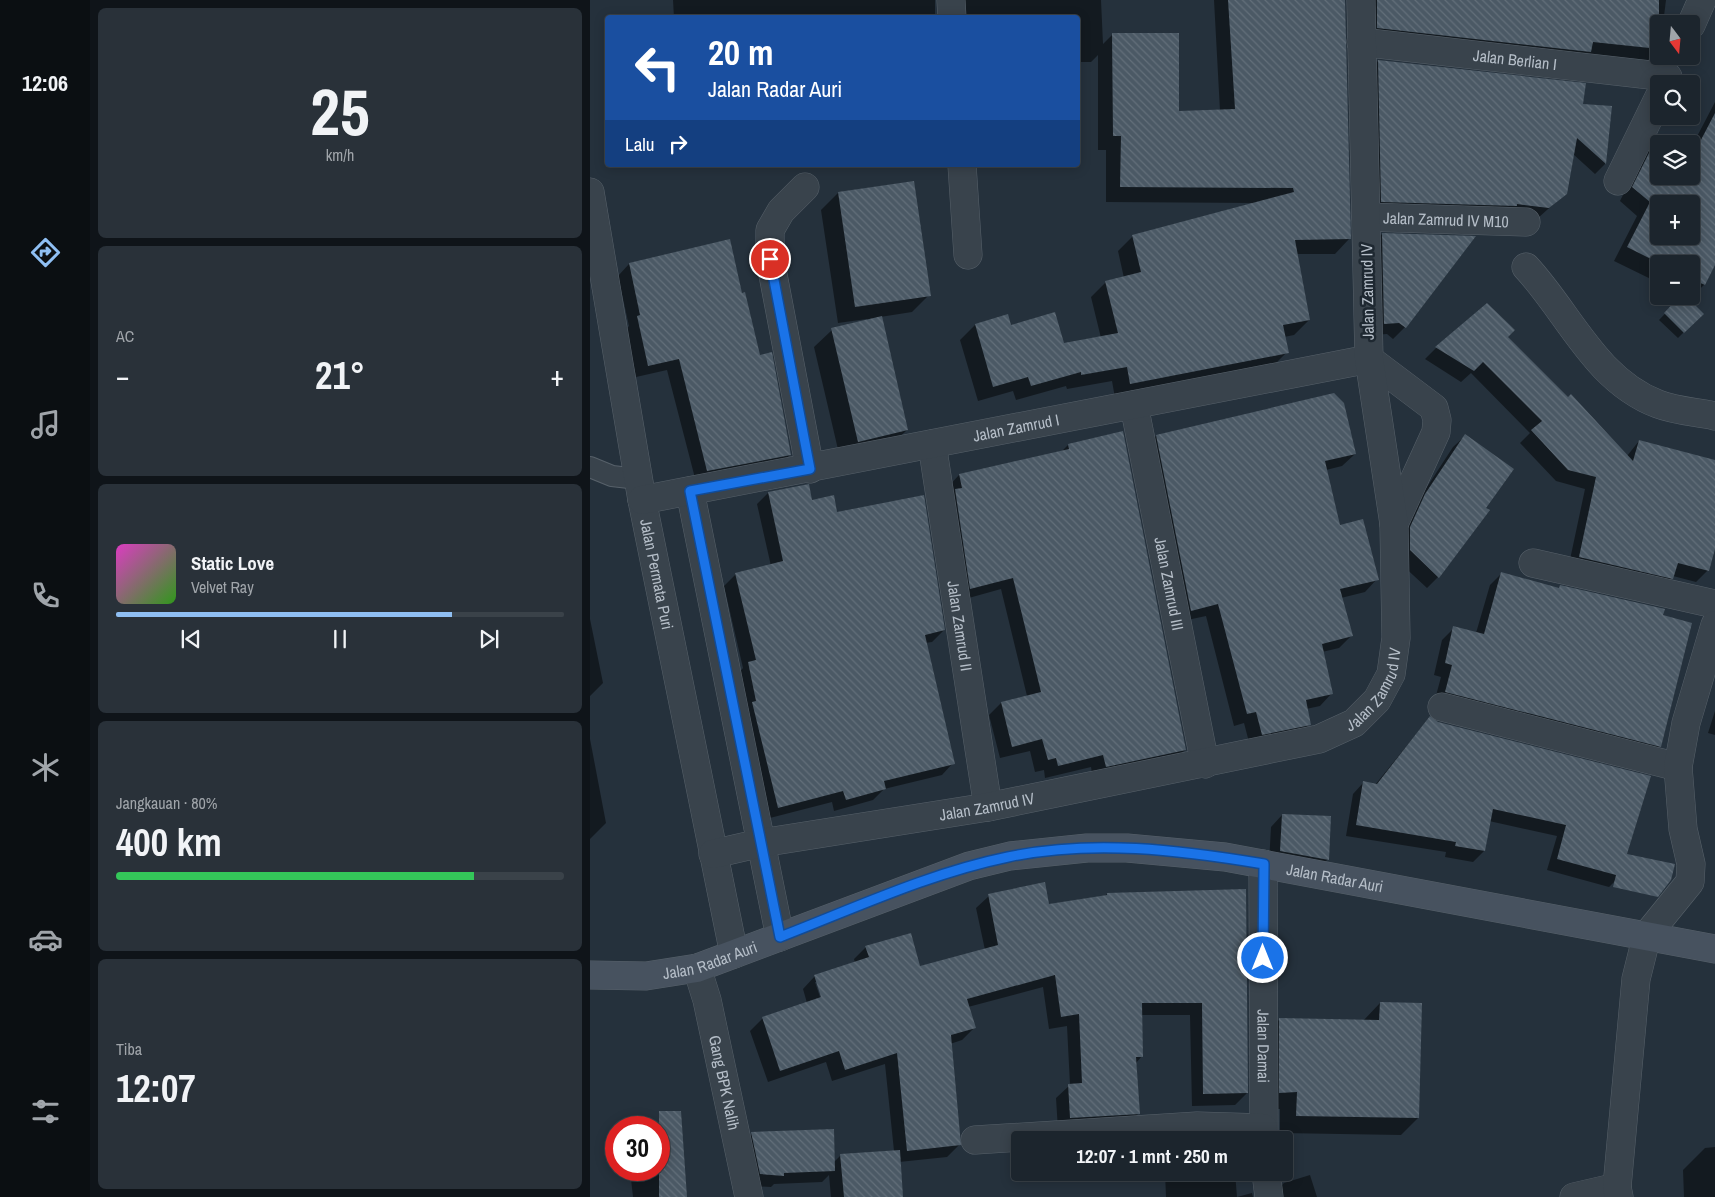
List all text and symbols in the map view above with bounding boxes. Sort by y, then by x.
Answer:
north arrow [1650,15,1700,65]
map controls [1650,15,1700,305]
text: 20 m [708,29,773,76]
icon: left [625,35,690,100]
street label: Jalan Berlian I [1472,44,1558,75]
text: 12:06 [22,68,68,98]
text: 25 [310,68,370,155]
text: Jalan Radar Auri [708,74,842,104]
button: search [1650,75,1700,125]
icon: right [664,130,692,158]
text: Lalu [625,131,654,157]
button: layers [1650,135,1700,185]
text: km/h [326,144,354,166]
button: + [1650,195,1700,245]
street label: Jalan Zamrud IV M10 [1383,207,1509,232]
icon: directions [28,235,63,270]
pin [749,238,791,280]
street label: Jalan Zamrud IV [1355,243,1379,340]
icon: arrive [756,245,784,273]
button: − [1650,255,1700,305]
text: AC [116,325,134,347]
text: 21° [315,350,365,401]
text: − [116,357,129,395]
text: + [551,357,564,395]
icon: music [28,407,63,442]
street label: Jalan Zamrud I [971,408,1061,447]
street label: Jalan Permata Puri [635,517,679,631]
street label: Jalan Zamrud III [1149,535,1189,632]
text: Static Love [191,550,274,576]
text: Velvet Ray [191,576,254,598]
icon: phone [28,578,63,613]
street label: Jalan Zamrud II [942,579,978,673]
icon: previous [177,625,205,653]
icon: pause [326,625,354,653]
icon: next [475,625,503,653]
street label: Jalan Zamrud IV [1342,646,1406,736]
icon: climate [28,750,63,785]
street label: Jalan Zamrud IV [938,787,1037,826]
text: Jangkauan · 80% [116,792,217,814]
text: 400 km [116,817,222,868]
street label: Jalan Radar Auri [1285,858,1385,897]
icon: car [28,922,63,957]
position arrow [1236,931,1288,983]
street label: Jalan Radar Auri [661,935,760,984]
street label: Jalan Damai [1253,1009,1275,1083]
street label: Gang BPK Nalih [704,1033,745,1132]
text: Tiba [116,1038,142,1060]
text: 12:07 [116,1063,196,1114]
icon: filters [28,1094,63,1129]
speed limit sign: 30 [605,1116,670,1181]
text: 12:07 · 1 mnt · 250 m [1076,1143,1228,1169]

